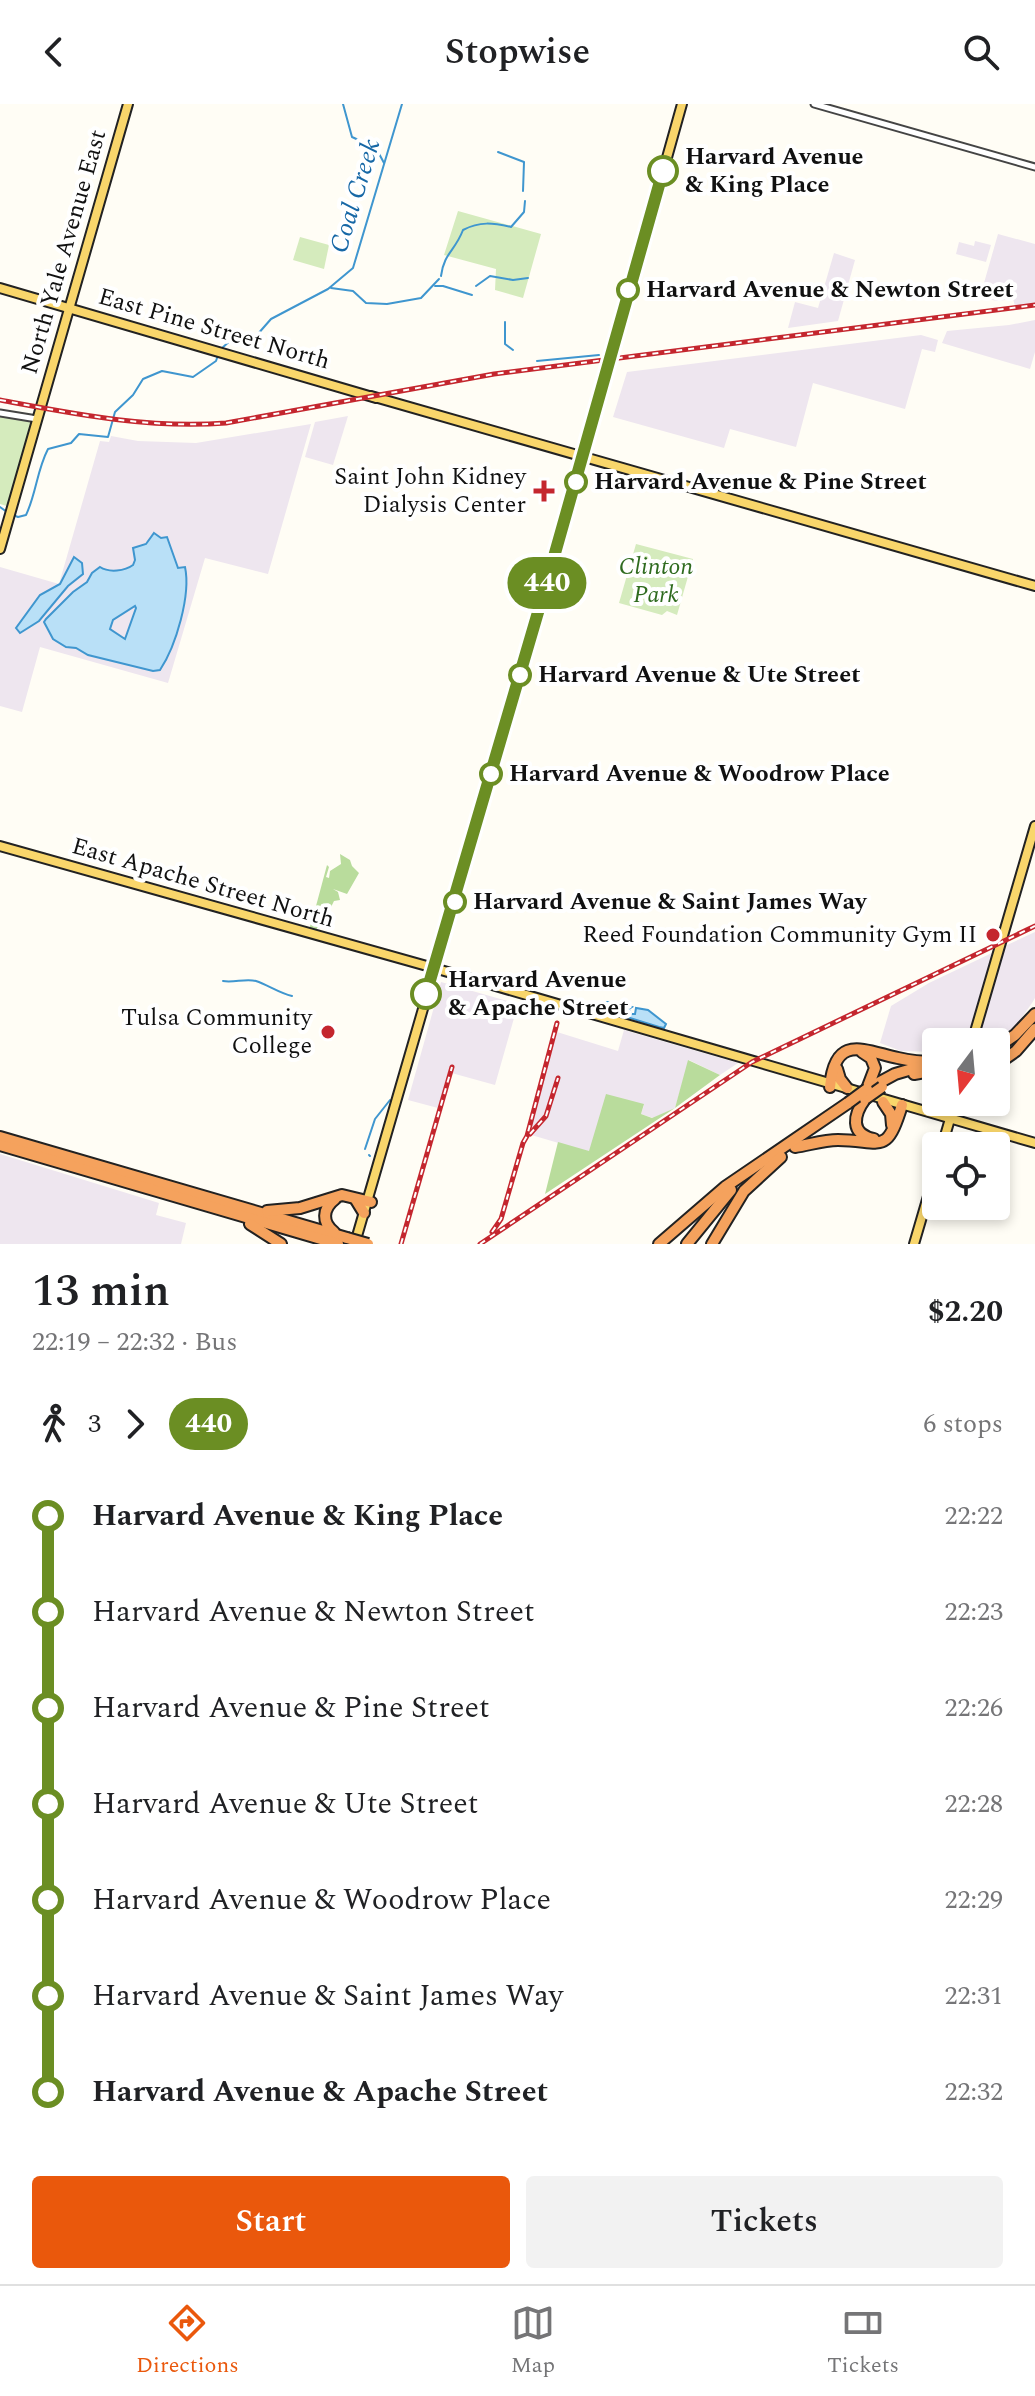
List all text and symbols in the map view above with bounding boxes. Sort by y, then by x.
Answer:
text: Stopwise [445,25,590,80]
icon: back [32,30,76,74]
icon: search [959,30,1003,74]
street label: North Yale Avenue East [12,125,116,379]
water label: Coal Creek [319,134,391,258]
place label: Harvard Avenue & King Place [685,139,863,203]
marker: Harvard Avenue & King Place [648,156,678,186]
place label: Harvard Avenue & Newton Street [646,272,1014,308]
street label: East Pine Street North [94,279,334,379]
marker: Harvard Avenue & Newton Street [617,279,639,301]
place label: Saint John Kidney Dialysis Center [334,459,527,523]
place label: Harvard Avenue & Pine Street [594,464,927,500]
marker: Harvard Avenue & Pine Street [565,471,587,493]
marker: Saint John Kidney Dialysis Center [533,480,555,502]
park label: Clinton Park [619,549,693,613]
line badge: 440 [501,557,593,609]
text: 440 [523,561,571,604]
place label: Harvard Avenue & Ute Street [538,657,860,693]
marker: Harvard Avenue & Ute Street [509,664,531,686]
place label: Harvard Avenue & Woodrow Place [509,756,890,792]
marker: Harvard Avenue & Woodrow Place [480,763,502,785]
street label: East Apache Street North [67,828,339,938]
place label: Harvard Avenue & Saint James Way [473,884,868,920]
marker: Harvard Avenue & Saint James Way [444,891,466,913]
place label: Reed Foundation Community Gym II [582,917,977,953]
marker: Reed Foundation Community Gym II [984,926,1002,944]
place label: Harvard Avenue & Apache Street [448,962,628,1026]
marker: Harvard Avenue & Apache Street [411,979,441,1009]
place label: Tulsa Community College [121,1000,313,1064]
marker: Tulsa Community College [319,1023,337,1041]
north arrow [922,1028,1010,1116]
map controls [922,1028,1010,1220]
button: locate [922,1132,1010,1220]
text: 13 min [32,1258,170,1325]
text: $2.20 [928,1289,1003,1335]
text: 22:19 – 22:32 · Bus [32,1322,237,1362]
icon: walk [32,1402,76,1446]
icon: forward [113,1402,157,1446]
text: 440 [185,1402,232,1445]
text: 3 [88,1404,101,1444]
text: 6 stops [923,1404,1003,1444]
text: Harvard Avenue & King Place [92,1493,503,1539]
text: 22:22 [944,1496,1003,1536]
text: Harvard Avenue & Newton Street [92,1589,535,1635]
text: 22:23 [944,1592,1003,1632]
text: Harvard Avenue & Pine Street [92,1685,490,1731]
text: 22:26 [944,1688,1003,1728]
text: Harvard Avenue & Ute Street [92,1781,478,1827]
text: 22:28 [944,1784,1003,1824]
text: Harvard Avenue & Woodrow Place [92,1877,551,1923]
text: 22:29 [944,1880,1003,1920]
text: Harvard Avenue & Saint James Way [92,1973,563,2019]
text: 22:31 [944,1976,1003,2016]
text: Harvard Avenue & Apache Street [92,2069,548,2115]
text: 22:32 [944,2072,1003,2112]
button: Start [32,2176,510,2268]
button: Tickets [526,2176,1003,2268]
tab: Directions [136,2301,239,2382]
tab: Map [511,2301,555,2382]
tab: Tickets [827,2301,899,2382]

